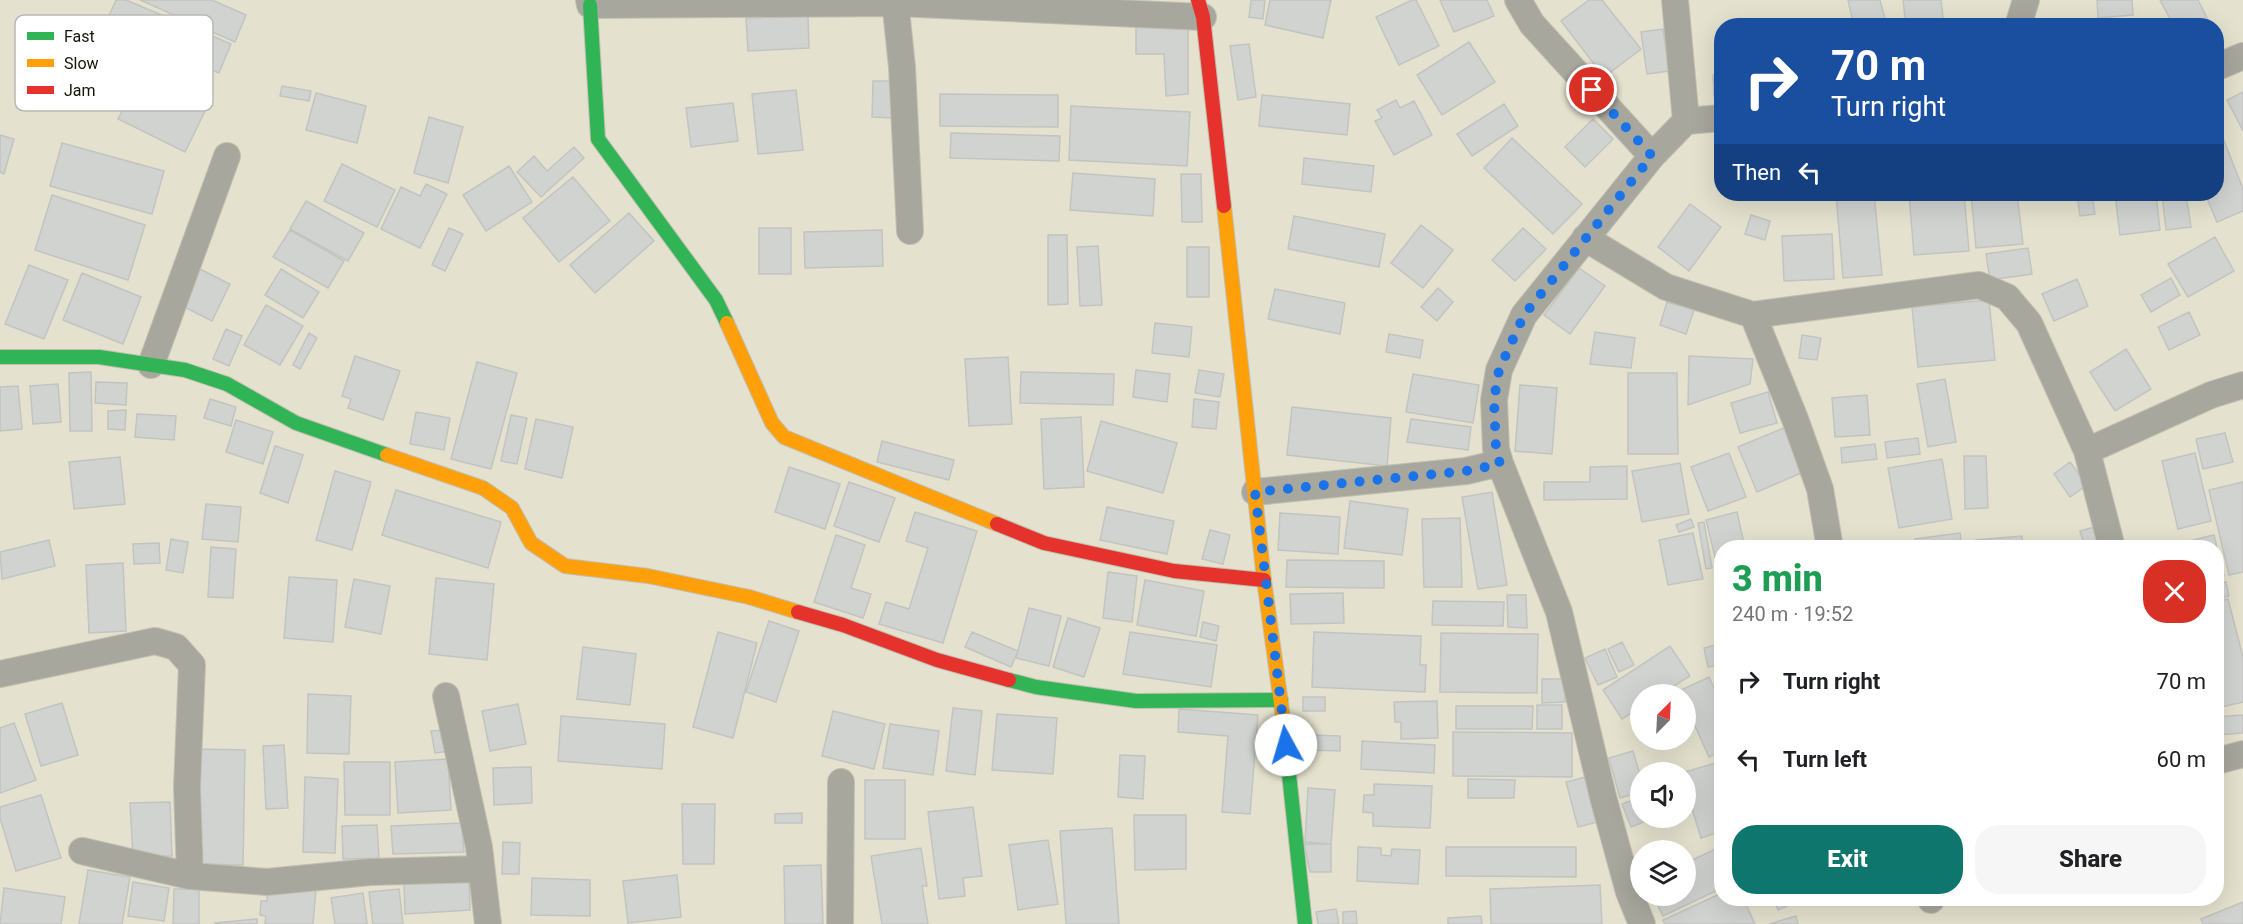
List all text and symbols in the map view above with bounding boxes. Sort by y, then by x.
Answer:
legend [15,15,213,111]
text: Fast [64,27,95,46]
text: 70 m [1831,41,1926,90]
icon: right [1732,42,1810,120]
text: Slow [64,54,99,73]
pin [1566,64,1617,115]
icon: arrive [1575,73,1608,106]
text: Jam [64,81,96,100]
text: Turn right [1831,91,1946,123]
icon: left [1793,156,1826,189]
text: Then [1732,160,1781,185]
text: 3 min [1732,558,1823,600]
button: close [2143,560,2206,623]
text: 240 m · 19:52 [1732,602,1853,626]
icon: right [1732,665,1765,698]
text: Turn right [1783,669,1880,694]
text: 70 m [2157,669,2206,694]
north arrow [1630,684,1696,750]
map controls [1630,684,1696,906]
position arrow [1254,713,1318,777]
icon: left [1732,743,1765,776]
text: Turn left [1783,747,1867,772]
text: 60 m [2157,747,2206,772]
button: sound [1630,762,1696,828]
button: Exit [1732,825,1963,894]
button: Share [1975,825,2206,894]
button: layers [1630,840,1696,906]

